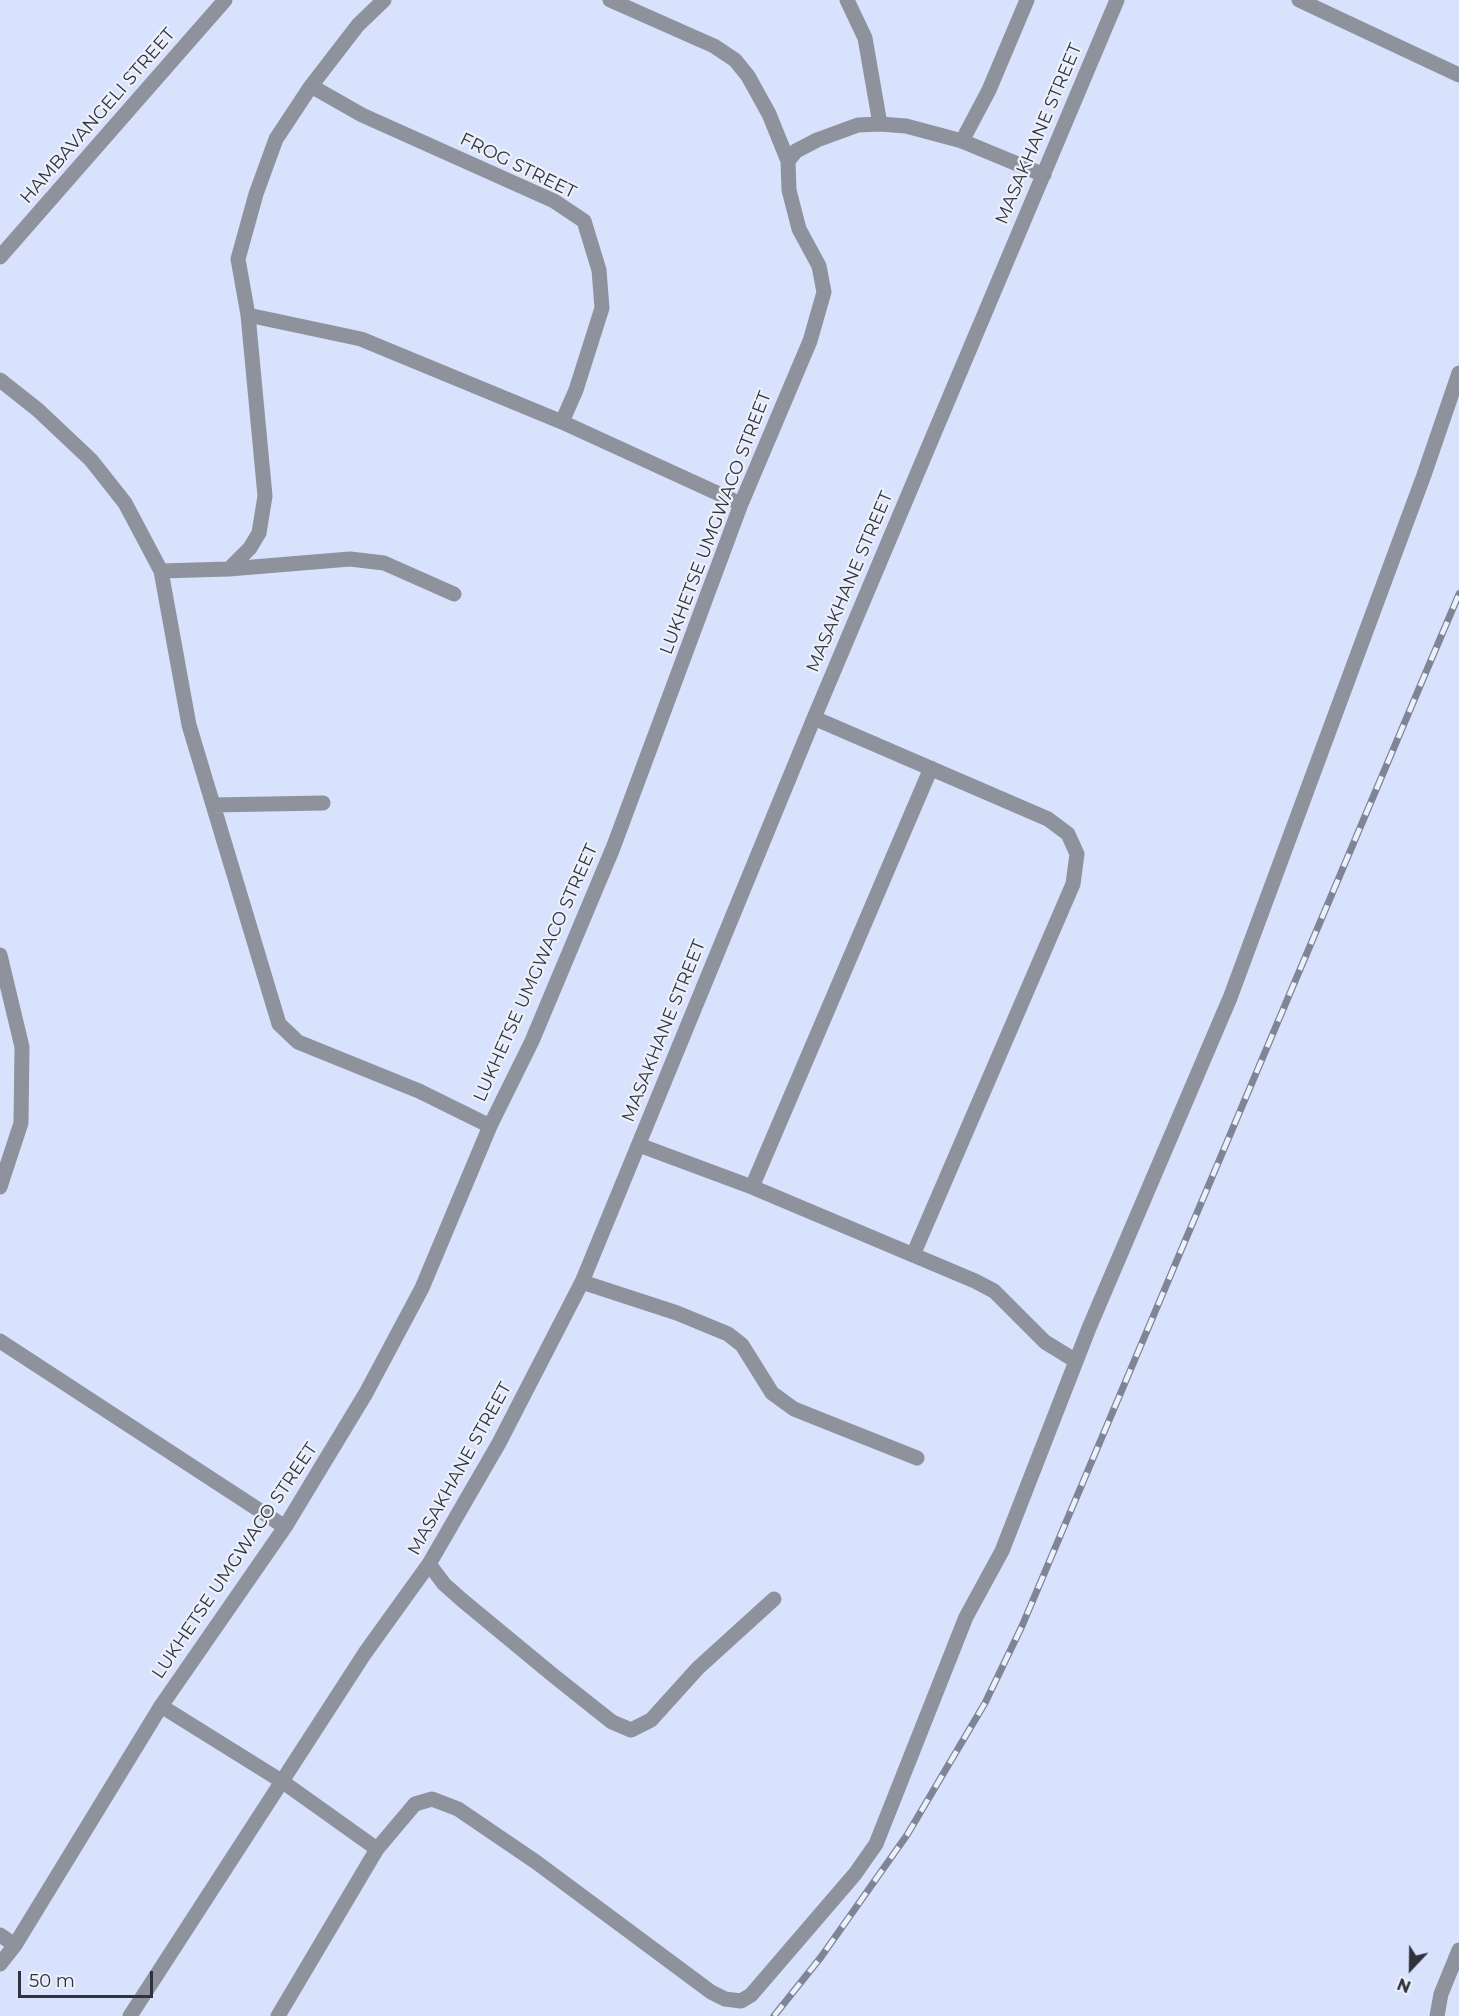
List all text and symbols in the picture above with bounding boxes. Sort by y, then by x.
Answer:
street label: HAMBAVANGELI STREET [16,24,180,208]
street label: MASAKHANE STREET [991,40,1087,228]
street label: FROG STREET [456,129,580,203]
street label: LUKHETSE UMGWACO STREET [656,388,776,658]
street label: MASAKHANE STREET [802,488,898,676]
street label: LUKHETSE UMGWACO STREET [469,841,603,1105]
street label: MASAKHANE STREET [618,937,710,1125]
street label: MASAKHANE STREET [403,1379,517,1559]
street label: LUKHETSE UMGWACO STREET [148,1439,322,1683]
north arrow [1381,1938,1441,1998]
scale bar [21,1959,156,1997]
text: 50 m [29,1970,75,1992]
text: N [1395,1974,1414,1996]

